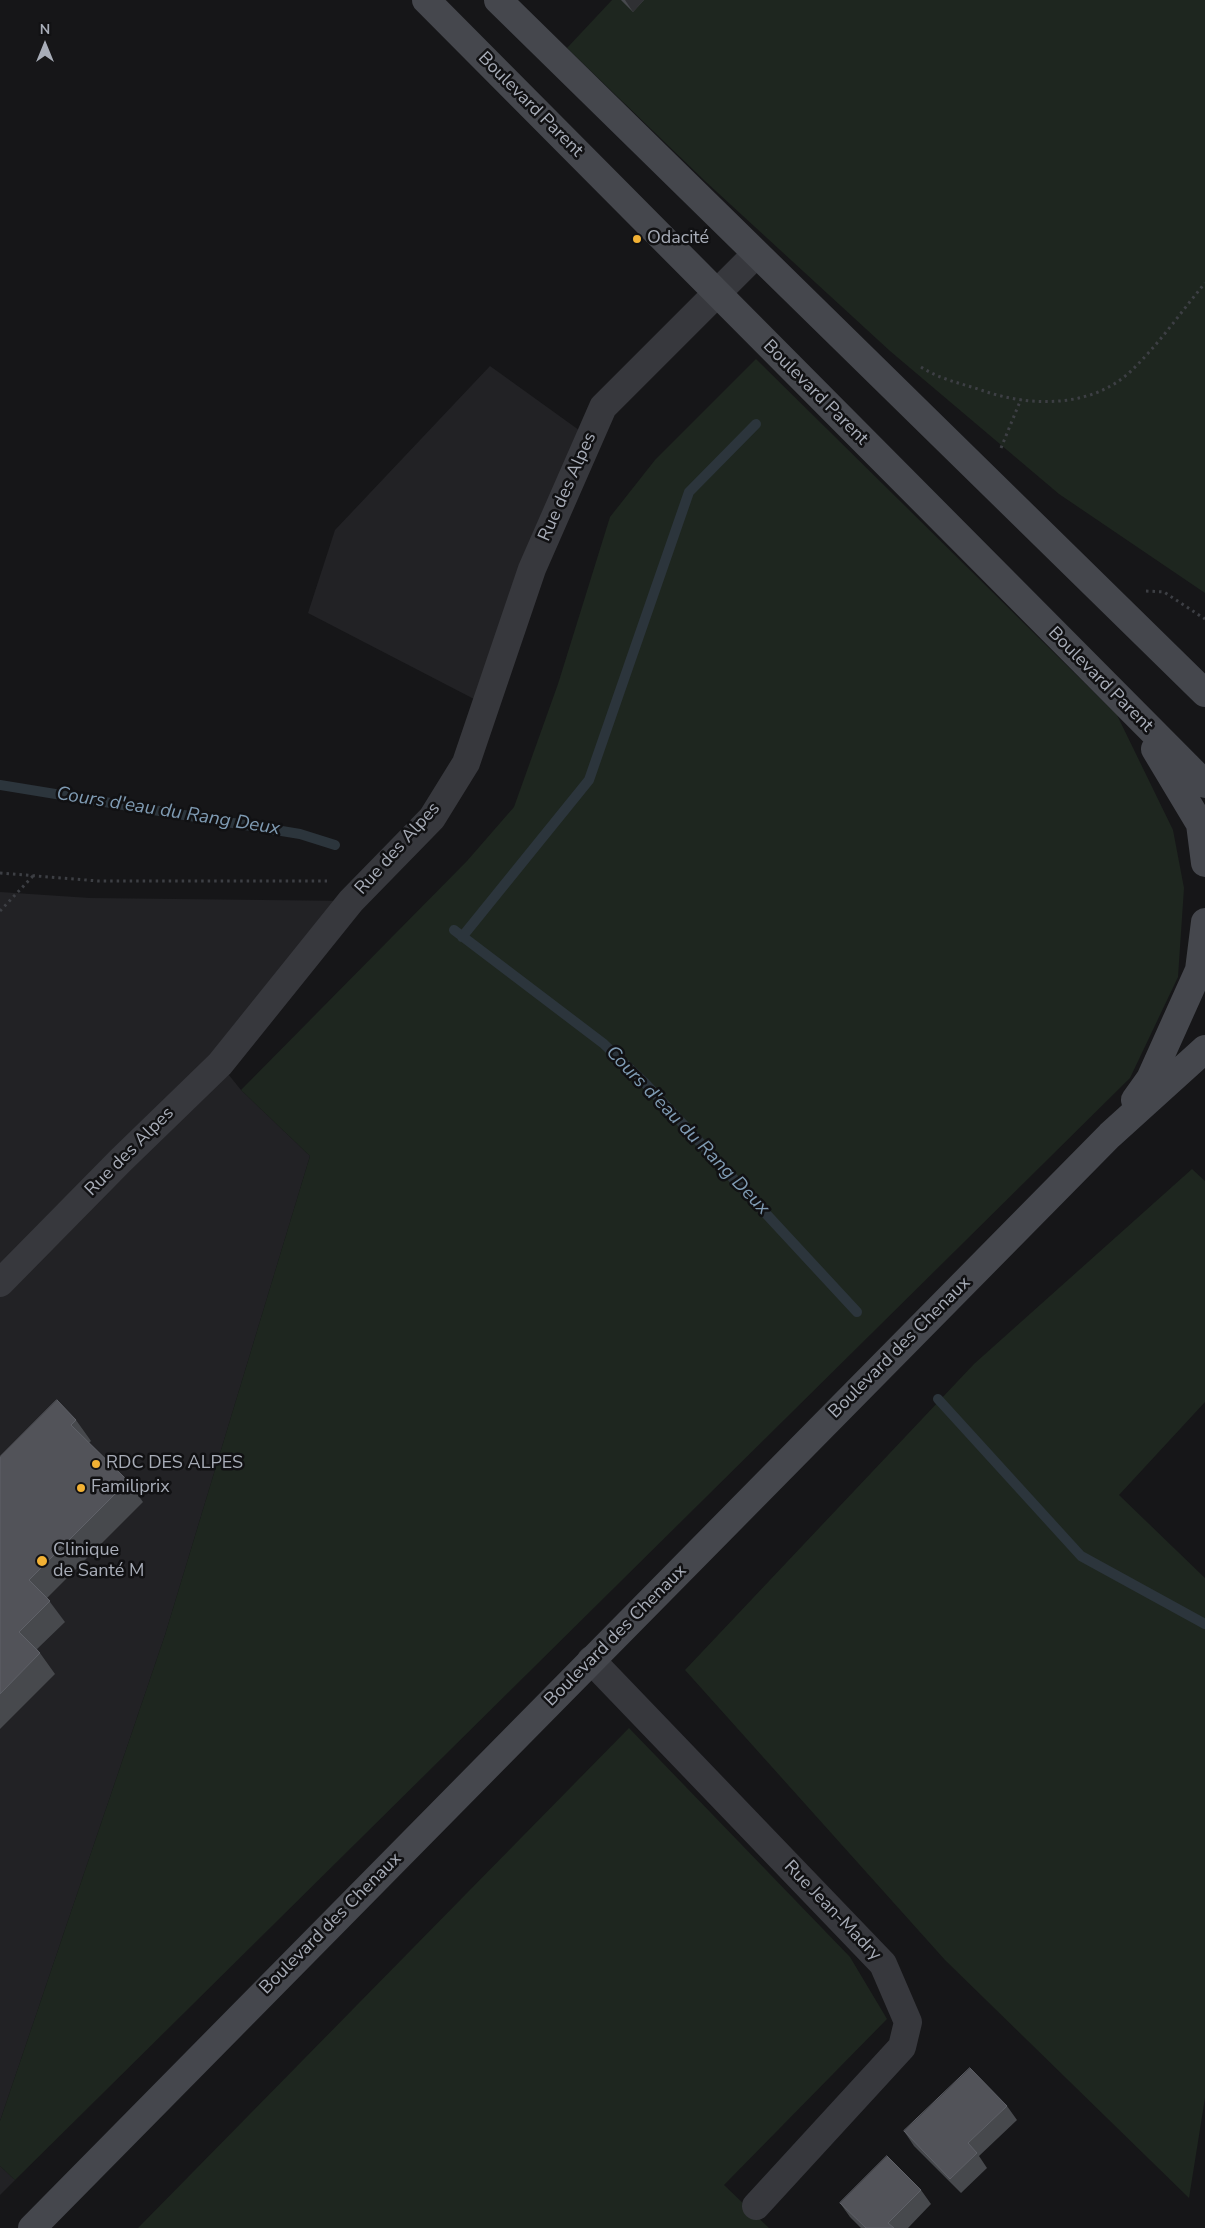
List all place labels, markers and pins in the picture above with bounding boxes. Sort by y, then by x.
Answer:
place label: Odacité [647,228,709,250]
marker: Odacité [631,233,643,245]
place label: RDC DES ALPES [106,1453,243,1475]
marker: RDC DES ALPES [90,1458,102,1470]
place label: Familiprix [91,1477,170,1499]
marker: Familiprix [75,1482,87,1494]
place label: Clinique de Santé M [53,1540,144,1582]
marker: Clinique de Santé M [35,1554,49,1568]

